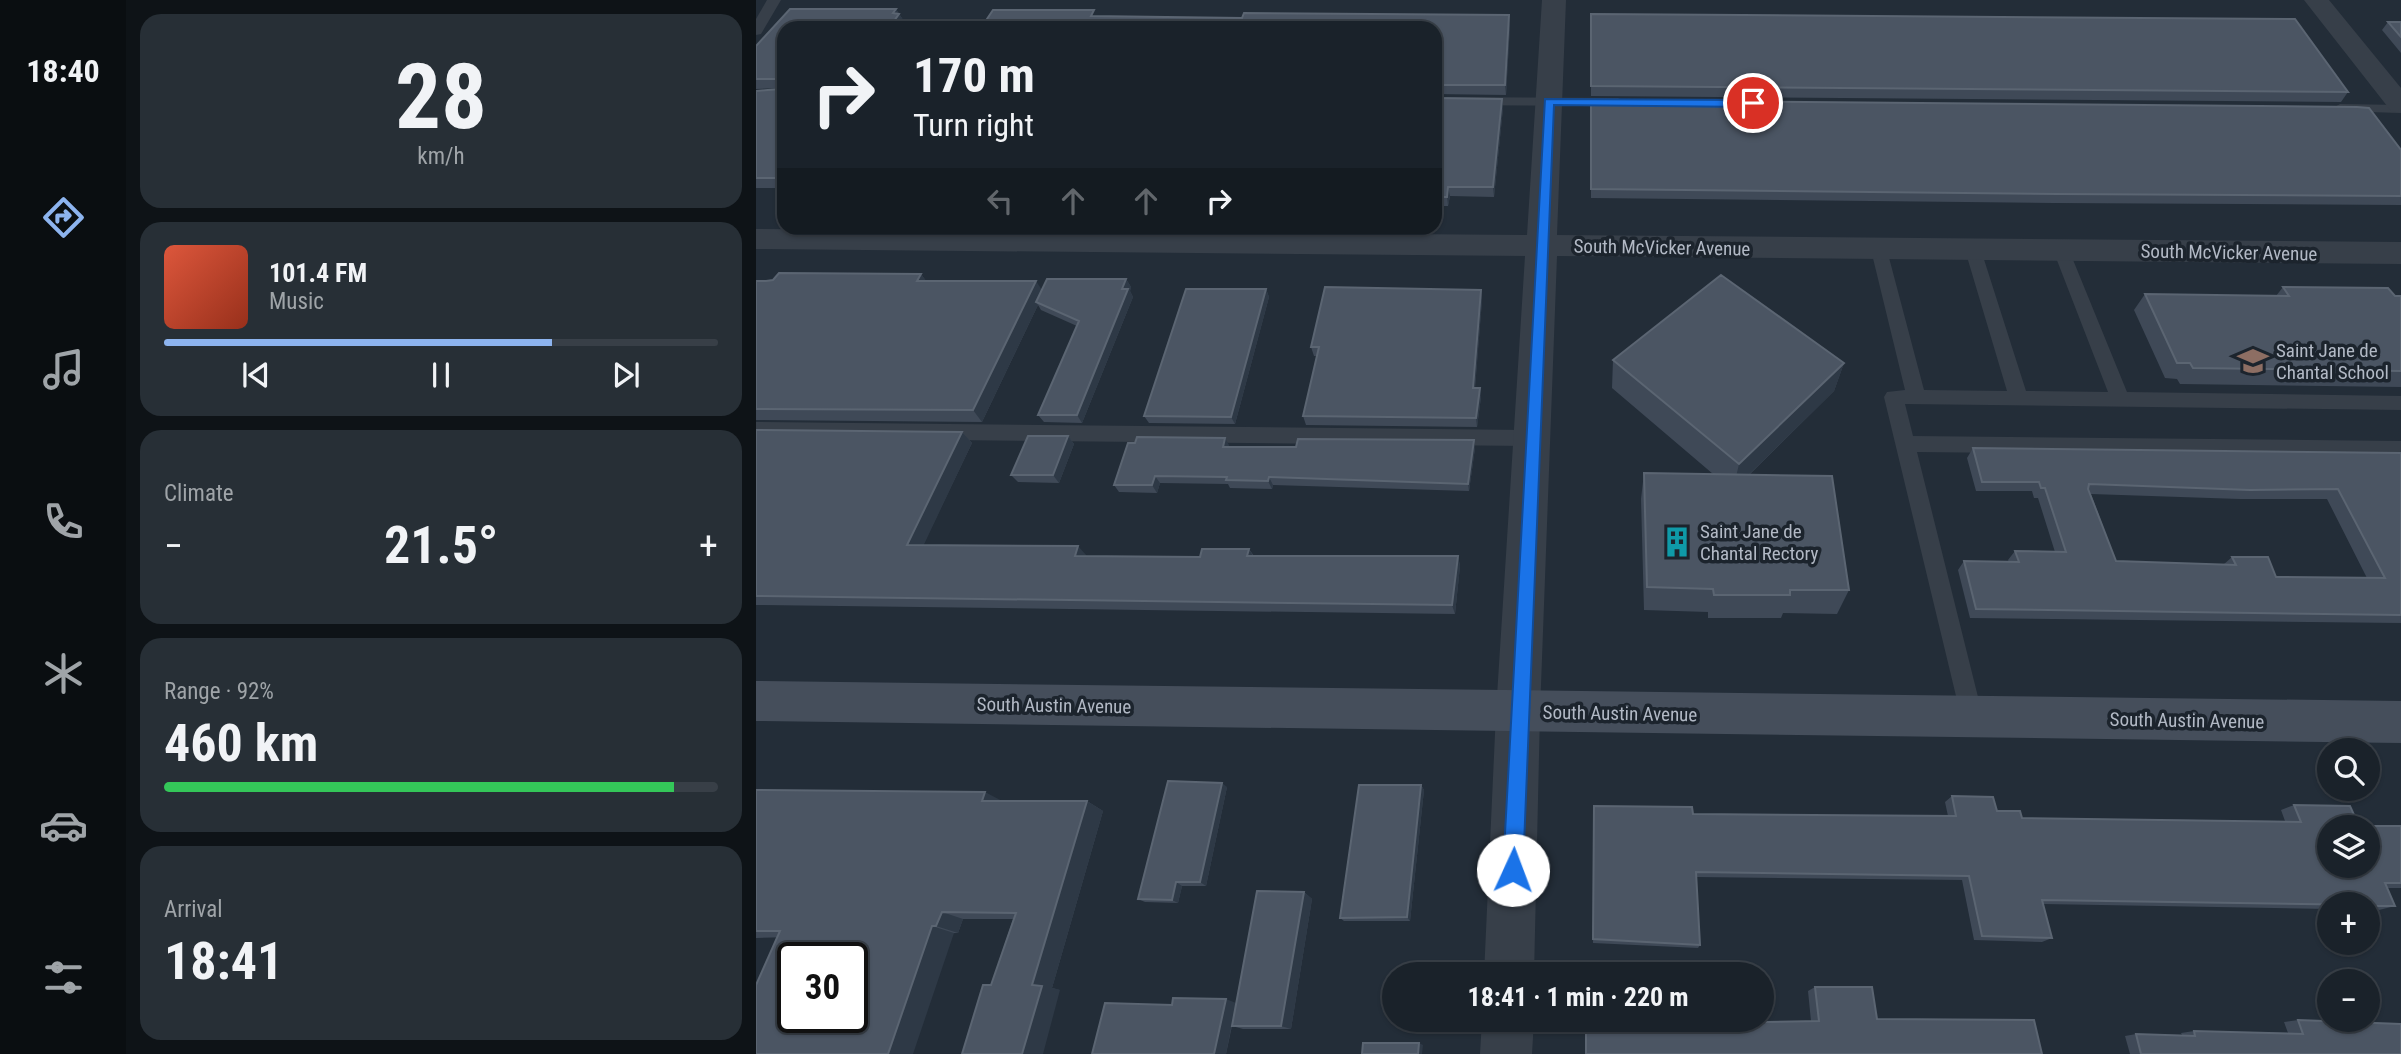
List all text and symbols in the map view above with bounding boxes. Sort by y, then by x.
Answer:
text: 28 [395,44,487,150]
text: 170 m [913,47,1035,104]
icon: right [798,49,889,140]
text: 18:40 [26,52,100,90]
pin [1723,73,1783,133]
icon: arrive [1734,84,1772,122]
text: Turn right [913,106,1034,144]
text: km/h [417,143,465,170]
icon: left [981,182,1019,220]
icon: ahead [1054,182,1092,220]
icon: ahead [1127,182,1165,220]
icon: right [1200,182,1238,220]
icon: directions [39,193,88,242]
street label: South McVicker Avenue [1573,234,1751,261]
street label: South McVicker Avenue [2140,239,2318,266]
text: 101.4 FM [269,258,367,288]
text: Music [269,288,324,315]
place label: Saint Jane de Chantal School [2276,339,2389,384]
school or university icon: Saint Jane de Chantal School [2236,344,2270,378]
icon: music [39,345,88,394]
icon: previous [237,356,275,394]
icon: pause [422,356,460,394]
icon: next [607,356,645,394]
text: Climate [164,480,234,507]
icon: phone [39,497,88,546]
text: 21.5° [384,515,498,576]
place label: Saint Jane de Chantal Rectory [1700,520,1818,565]
text: − [164,524,183,568]
text: + [699,524,718,568]
building icon: Saint Jane de Chantal Rectory [1660,525,1694,559]
icon: climate [39,649,88,698]
text: Range · 92% [164,678,274,705]
street label: South Austin Avenue [976,693,1132,718]
street label: South Austin Avenue [1542,701,1698,726]
street label: South Austin Avenue [2109,708,2265,733]
text: 460 km [164,713,318,774]
map controls [2317,738,2380,1032]
button: search [2317,738,2380,801]
icon: car [39,801,88,850]
button: layers [2317,815,2380,878]
position arrow [1476,833,1550,907]
button: + [2317,892,2380,955]
text: Arrival [164,896,223,923]
text: 18:41 [164,931,283,992]
speed limit sign: 30 [777,942,868,1033]
icon: filters [39,953,88,1002]
button: − [2317,969,2380,1032]
text: 18:41 · 1 min · 220 m [1468,982,1688,1012]

